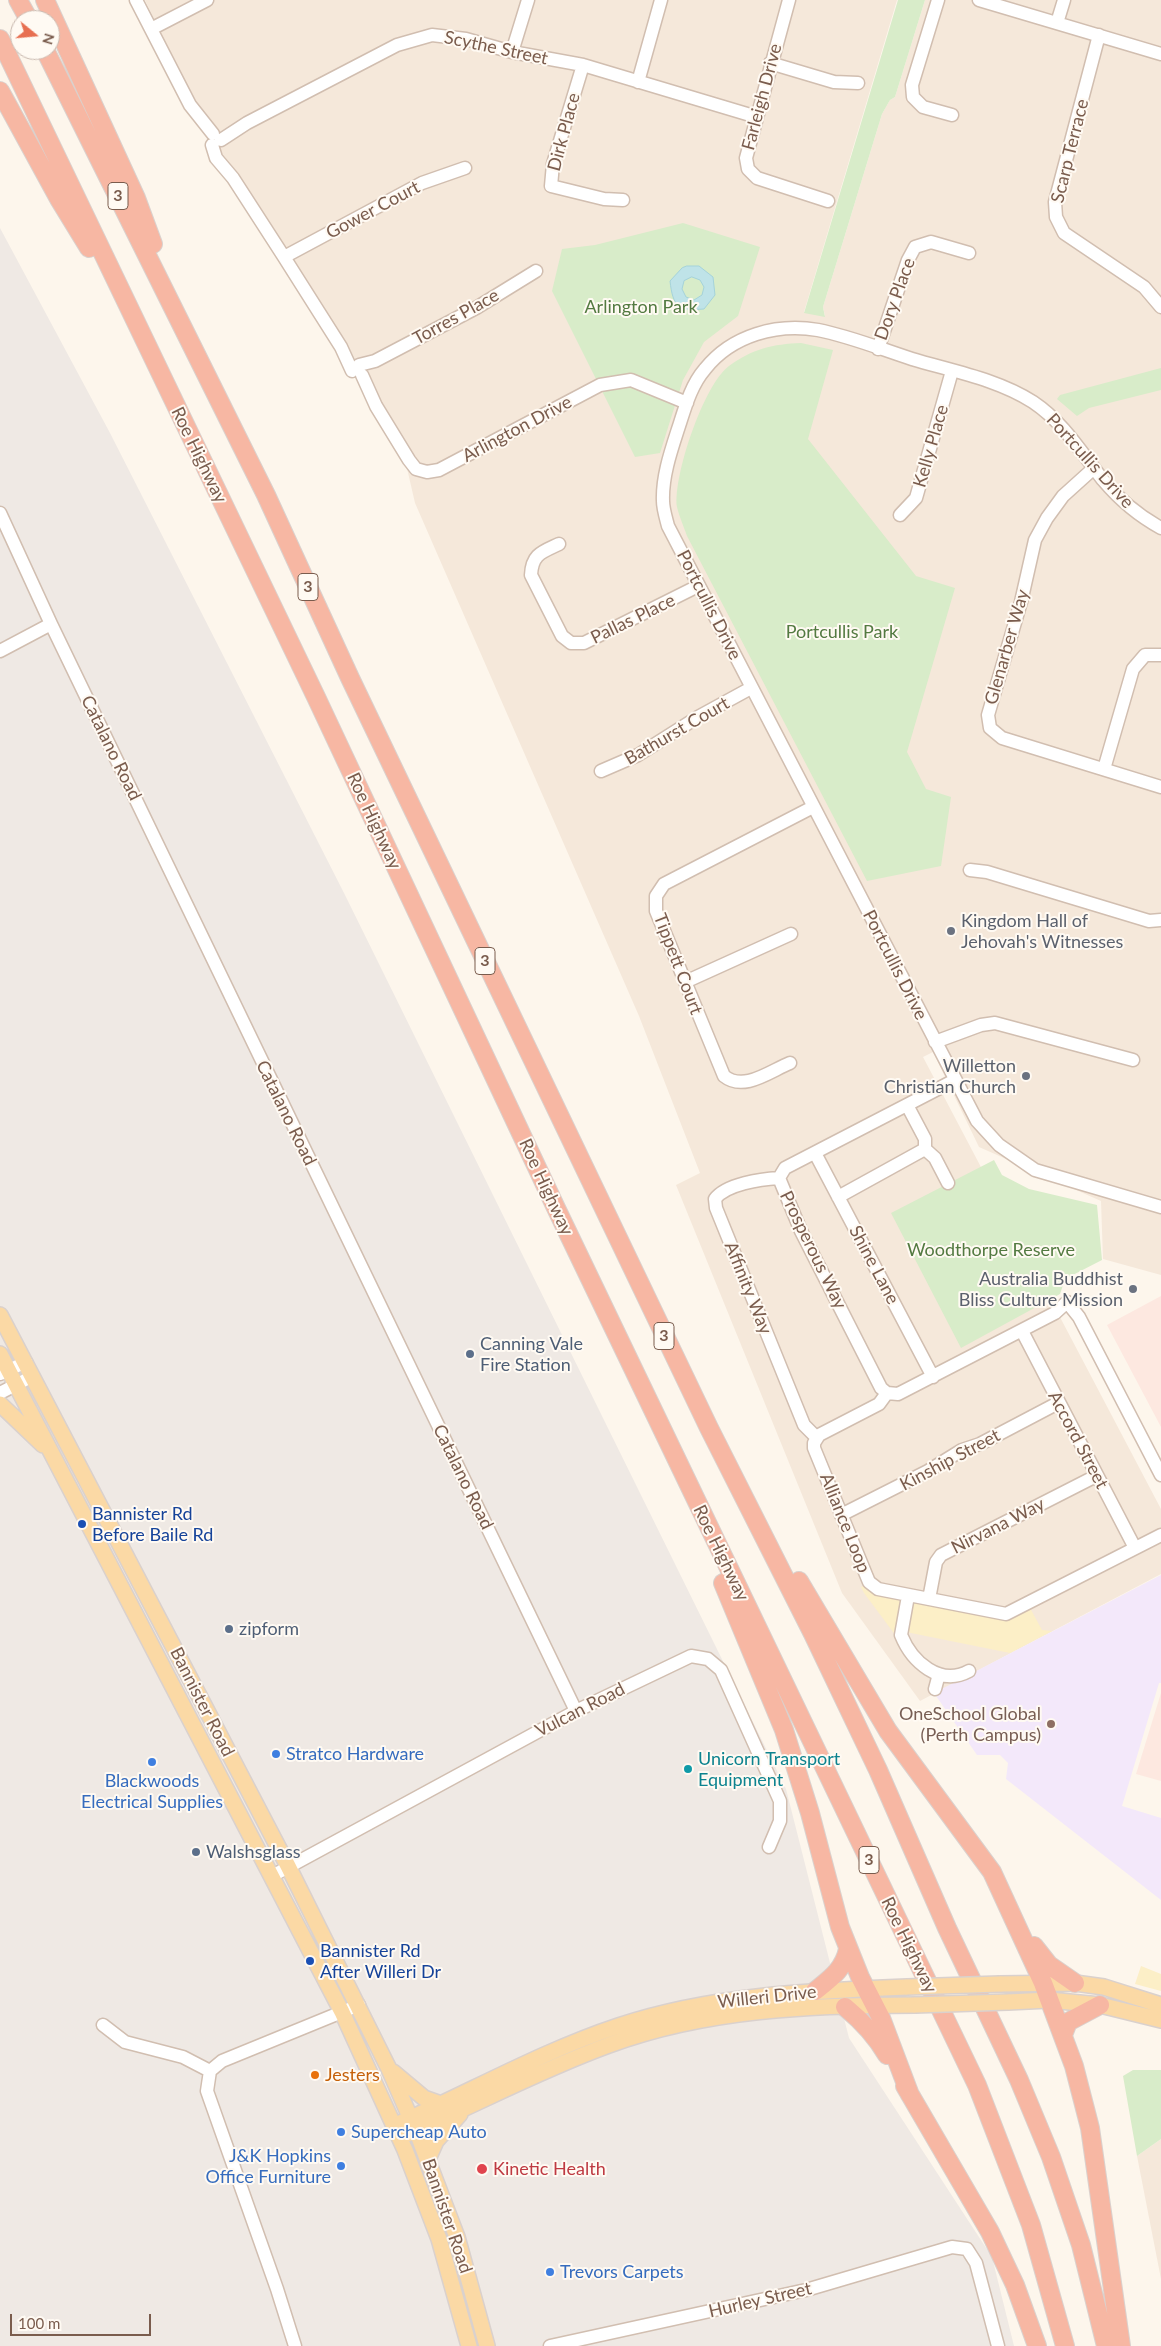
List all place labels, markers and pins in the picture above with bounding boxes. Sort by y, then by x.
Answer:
place label: Kingdom Hall of Jehovah's Witnesses [961,910,1123,952]
marker: Kingdom Hall of Jehovah's Witnesses [945,925,957,937]
place label: Willetton Christian Church [884,1055,1016,1098]
marker: Willetton Christian Church [1020,1070,1032,1082]
place label: Australia Buddhist Bliss Culture Mission [959,1268,1123,1310]
marker: Australia Buddhist Bliss Culture Mission [1127,1283,1139,1295]
place label: Canning Vale Fire Station [480,1333,583,1376]
marker: Canning Vale Fire Station [464,1348,476,1360]
place label: Bannister Rd Before Baile Rd [92,1503,213,1546]
marker: Bannister Rd Before Baile Rd [76,1518,88,1530]
place label: zipform [239,1618,299,1640]
marker: zipform [223,1623,235,1635]
place label: OneSchool Global (Perth Campus) [899,1703,1041,1746]
marker: OneSchool Global (Perth Campus) [1045,1718,1057,1730]
place label: Stratco Hardware [286,1743,424,1765]
marker: Stratco Hardware [270,1748,282,1760]
place label: Unicorn Transport Equipment [698,1748,840,1790]
marker: Blackwoods Electrical Supplies [146,1756,158,1768]
marker: Unicorn Transport Equipment [682,1763,694,1775]
place label: Blackwoods Electrical Supplies [81,1770,223,1812]
place label: Walshsglass [206,1841,301,1863]
marker: Walshsglass [190,1846,202,1858]
place label: Bannister Rd After Willeri Dr [320,1940,441,1982]
marker: Bannister Rd After Willeri Dr [304,1955,316,1967]
place label: Jesters [325,2064,380,2086]
marker: Jesters [309,2069,321,2081]
place label: Supercheap Auto [351,2121,487,2143]
marker: Supercheap Auto [335,2126,347,2138]
place label: J&K Hopkins Office Furniture [206,2145,331,2188]
place label: Kinetic Health [493,2158,606,2180]
marker: J&K Hopkins Office Furniture [335,2160,347,2172]
marker: Kinetic Health [475,2162,489,2176]
place label: Trevors Carpets [560,2261,684,2283]
marker: Trevors Carpets [544,2266,556,2278]

